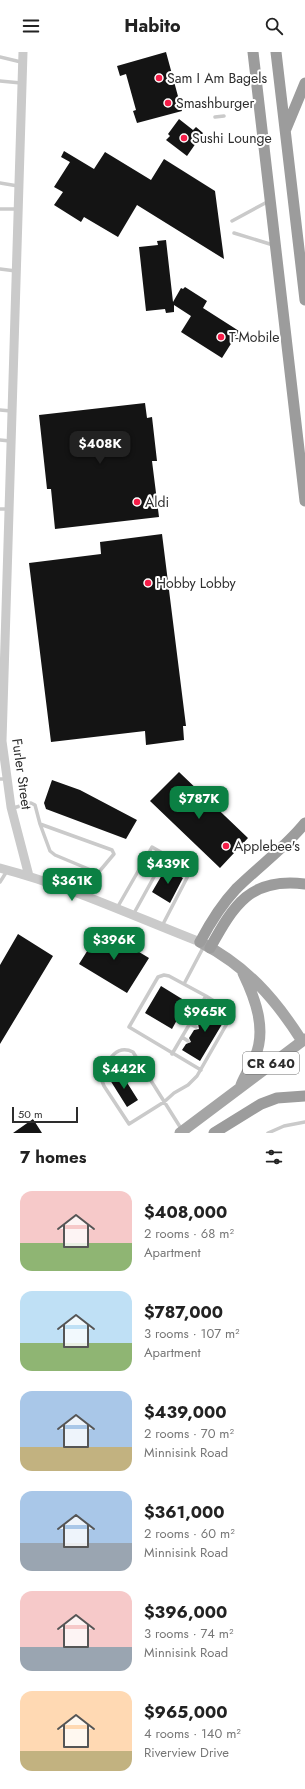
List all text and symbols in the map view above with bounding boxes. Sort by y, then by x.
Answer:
text: Habito [124,13,181,39]
icon: menu [20,15,42,37]
icon: search [263,15,285,37]
place label: Sam I Am Bagels [167,68,267,88]
marker: Sam I Am Bagels [154,73,164,83]
place label: Smashburger [176,93,254,113]
marker: Smashburger [163,98,173,108]
place label: Sushi Lounge [192,128,272,148]
marker: Sushi Lounge [179,133,189,143]
place label: T-Mobile [229,327,279,347]
marker: T-Mobile [216,332,226,342]
pin: $408K [72,431,128,465]
text: $408K [78,434,122,453]
place label: Aldi [145,492,169,512]
marker: Aldi [132,497,142,507]
place label: Hobby Lobby [156,573,236,593]
marker: Hobby Lobby [143,578,153,588]
street label: Furler Street [7,737,37,812]
pin: $787K [171,786,227,820]
text: $787K [179,789,219,808]
place label: Applebee's [234,836,300,856]
marker: Applebee's [221,841,231,851]
pin: $439K [140,851,196,885]
text: $439K [146,854,190,873]
pin: $361K [44,868,100,902]
text: $361K [52,871,92,890]
pin: $396K [86,927,142,961]
text: $396K [93,930,135,949]
pin: $965K [177,999,233,1033]
text: $965K [184,1002,226,1021]
road number: CR 640 [243,1052,299,1074]
pin: $442K [96,1056,152,1090]
text: $442K [102,1059,146,1078]
scale bar [12,1105,78,1124]
text: 50 m [18,1106,43,1122]
text: 7 homes [20,1145,87,1169]
icon: filters [263,1146,285,1168]
text: $408,000 [144,1200,227,1224]
icon: home [52,1207,100,1255]
text: 2 rooms · 68 m² [144,1224,234,1243]
text: Apartment [144,1243,201,1262]
text: $787,000 [144,1300,223,1324]
icon: home [52,1307,100,1355]
text: 3 rooms · 107 m² [144,1324,240,1343]
text: Apartment [144,1343,201,1362]
text: $439,000 [144,1400,226,1424]
icon: home [52,1407,100,1455]
text: 2 rooms · 70 m² [144,1424,234,1443]
text: Minnisink Road [144,1443,228,1462]
text: $361,000 [144,1500,224,1524]
icon: home [52,1507,100,1555]
text: 2 rooms · 60 m² [144,1524,235,1543]
text: Minnisink Road [144,1543,228,1562]
text: $396,000 [144,1600,227,1624]
icon: home [52,1607,100,1655]
text: 3 rooms · 74 m² [144,1624,233,1643]
text: Minnisink Road [144,1643,228,1662]
text: $965,000 [144,1700,228,1724]
icon: home [52,1707,100,1755]
text: 4 rooms · 140 m² [144,1724,241,1743]
text: Riverview Drive [144,1743,229,1762]

